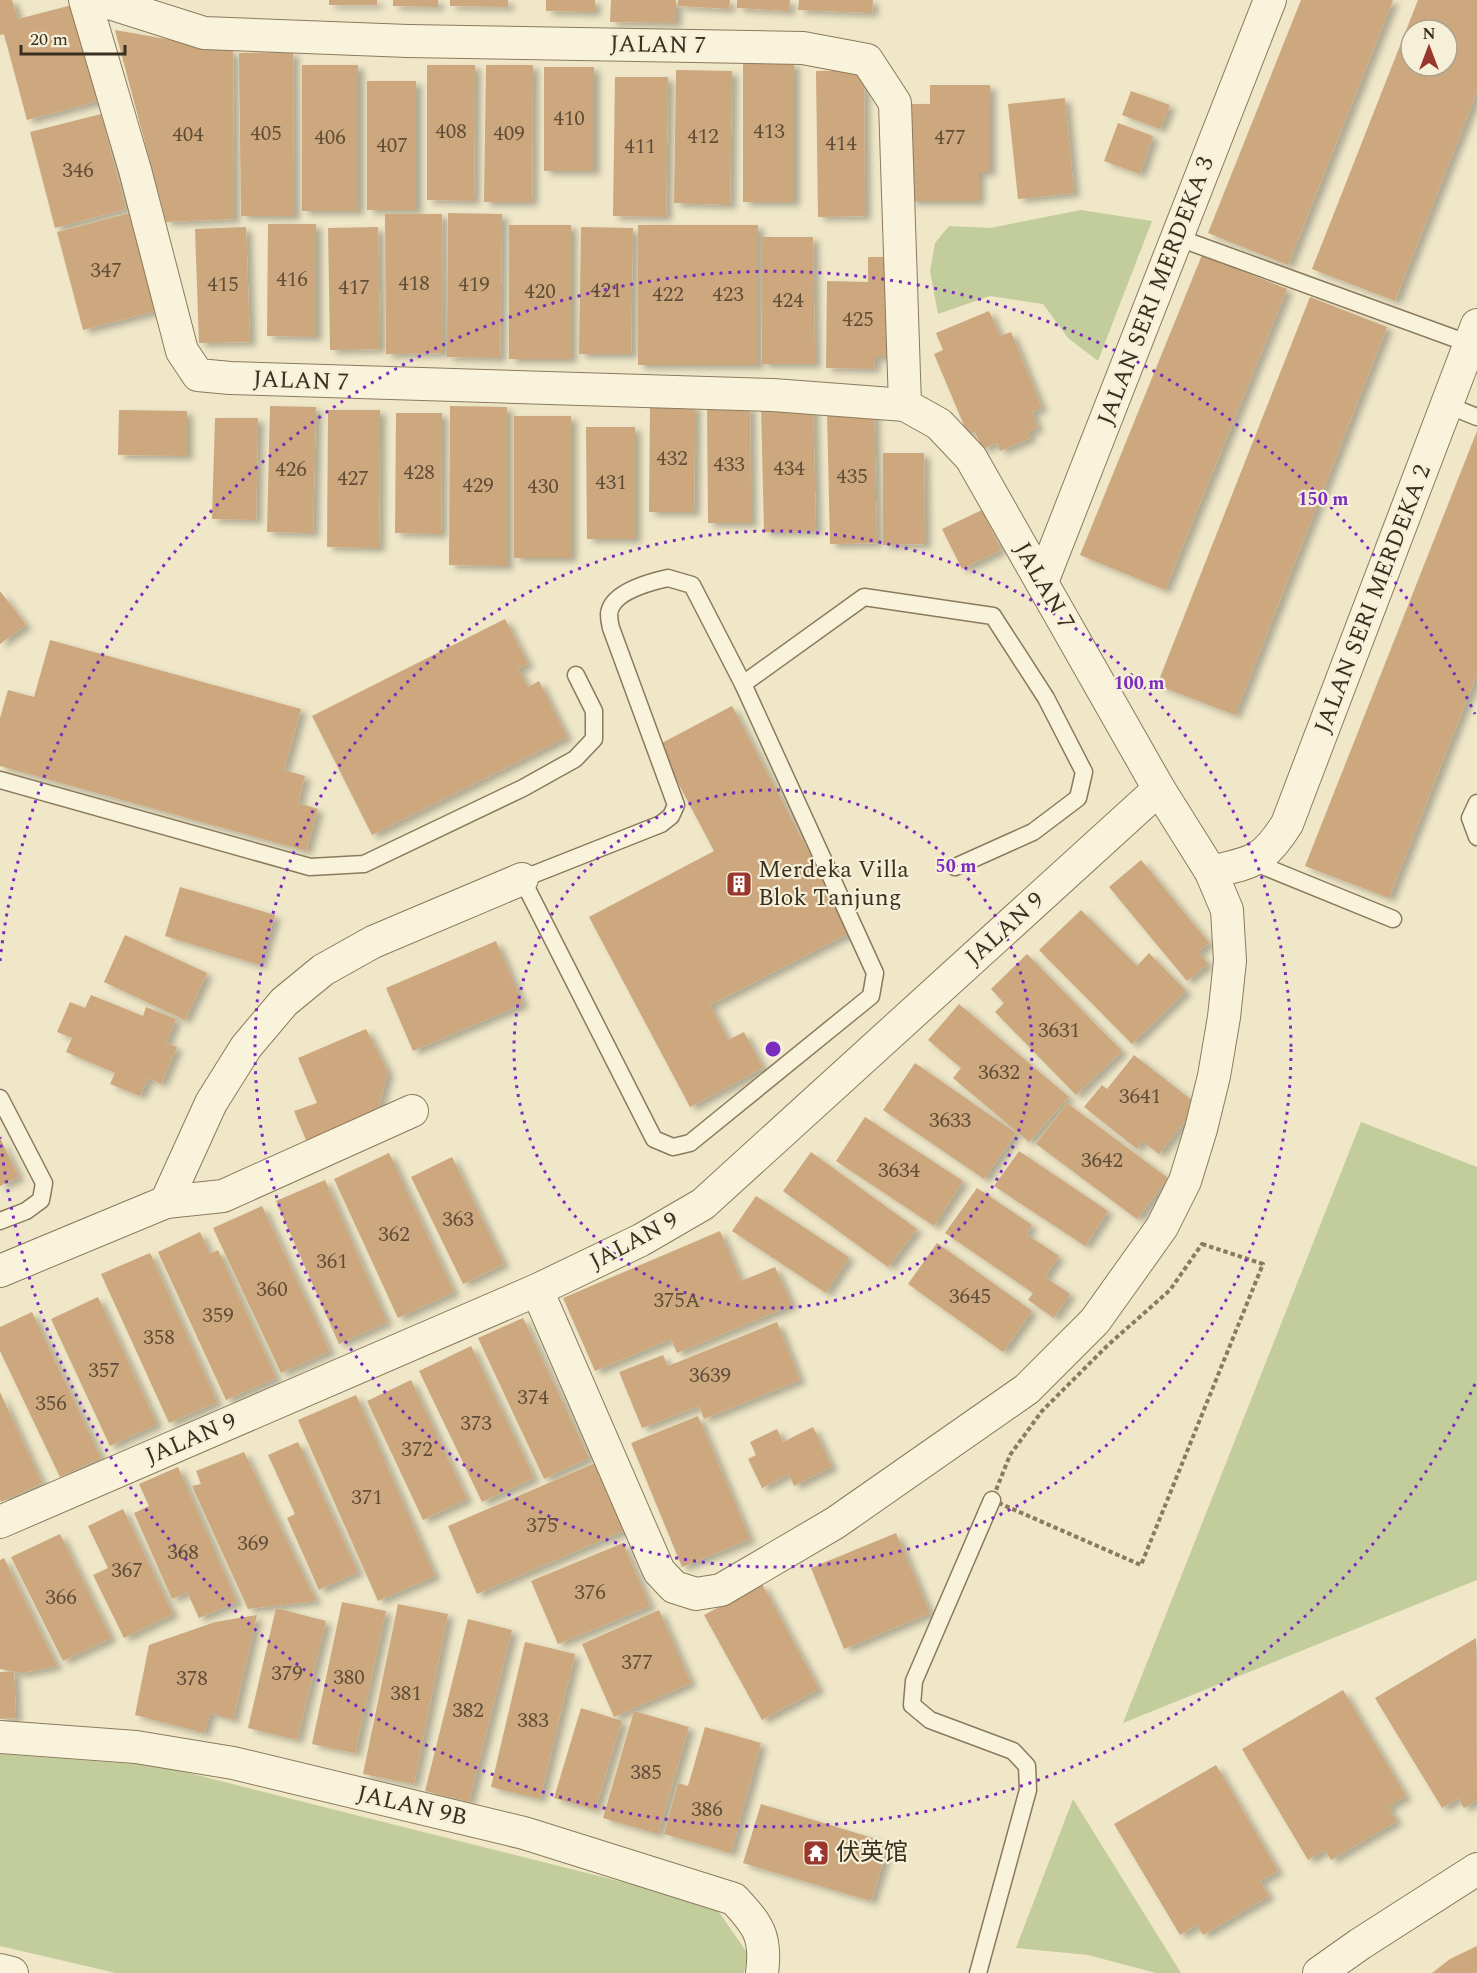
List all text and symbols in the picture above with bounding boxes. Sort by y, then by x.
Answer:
scale bar [21,18,124,56]
north arrow [1399,18,1459,78]
text: N [1422,22,1436,46]
text: 20 m [30,26,68,53]
street label: JALAN 7 [610,26,706,64]
house number: 410 [553,103,585,135]
house number: 408 [435,116,467,148]
house number: 413 [753,116,785,148]
house number: 405 [250,118,282,150]
house number: 409 [493,118,525,150]
house number: 404 [172,119,204,151]
house number: 412 [687,121,719,153]
house number: 406 [314,122,346,154]
house number: 477 [934,122,966,154]
house number: 414 [825,128,857,160]
house number: 407 [376,130,408,162]
house number: 411 [624,131,656,163]
street label: JALAN SERI MERDEKA 3 [1088,151,1224,431]
house number: 346 [62,155,94,187]
house number: 347 [90,255,122,287]
house number: 416 [276,264,308,296]
house number: 418 [398,268,430,300]
house number: 415 [207,269,239,301]
house number: 419 [458,269,490,301]
house number: 417 [338,272,370,304]
house number: 421 [590,275,622,307]
house number: 420 [524,276,556,308]
house number: 422 [652,279,684,311]
house number: 423 [712,279,744,311]
house number: 424 [772,285,804,317]
house number: 425 [842,304,874,336]
street label: JALAN 7 [252,361,350,401]
house number: 432 [656,443,688,475]
house number: 433 [713,449,745,481]
house number: 434 [773,453,805,485]
house number: 426 [275,454,307,486]
house number: 428 [403,457,435,489]
street label: JALAN SERI MERDEKA 2 [1305,459,1441,739]
house number: 435 [836,461,868,493]
house number: 427 [337,463,369,495]
house number: 431 [595,467,627,499]
house number: 429 [462,470,494,502]
house number: 430 [527,471,559,503]
text: 150 m [1297,486,1349,513]
street label: JALAN 7 [1004,535,1084,637]
text: 100 m [1113,670,1165,697]
place label: Merdeka Villa Blok Tanjung [758,852,909,916]
text: 50 m [936,853,976,880]
building icon: Merdeka Villa Blok Tanjung [724,869,754,899]
street label: JALAN 9 [957,883,1053,975]
house number: 3631 [1038,1015,1080,1047]
centre of rings [763,1039,783,1059]
house number: 3632 [978,1057,1020,1089]
house number: 3641 [1119,1081,1161,1113]
house number: 3633 [929,1105,971,1137]
house number: 3642 [1081,1145,1123,1177]
house number: 3634 [878,1155,920,1187]
street label: JALAN 9 [583,1203,685,1279]
house number: 363 [442,1204,474,1236]
house number: 362 [378,1219,410,1251]
house number: 361 [316,1246,348,1278]
house number: 360 [256,1274,288,1306]
house number: 3645 [949,1281,991,1313]
house number: 375A [653,1285,701,1317]
house number: 359 [202,1300,234,1332]
house number: 358 [143,1322,175,1354]
house number: 357 [88,1355,120,1387]
house number: 3639 [689,1360,731,1392]
house number: 374 [517,1382,549,1414]
house number: 356 [35,1388,67,1420]
street label: JALAN 9 [140,1404,242,1474]
house number: 373 [460,1408,492,1440]
house number: 372 [401,1434,433,1466]
house number: 371 [351,1482,383,1514]
house number: 375 [526,1510,558,1542]
house number: 369 [237,1528,269,1560]
house number: 368 [167,1537,199,1569]
house number: 367 [111,1555,143,1587]
house number: 376 [574,1577,606,1609]
house number: 366 [45,1582,77,1614]
house number: 377 [621,1647,653,1679]
house number: 379 [271,1658,303,1690]
house number: 380 [333,1662,365,1694]
house number: 378 [176,1663,208,1695]
house number: 381 [390,1678,422,1710]
house number: 382 [452,1695,484,1727]
house number: 383 [517,1705,549,1737]
house number: 385 [630,1757,662,1789]
street label: JALAN 9B [353,1776,471,1836]
house number: 386 [691,1794,723,1826]
place label: 伏英馆 [836,1835,908,1871]
temple icon: 伏英馆 [801,1838,831,1868]

